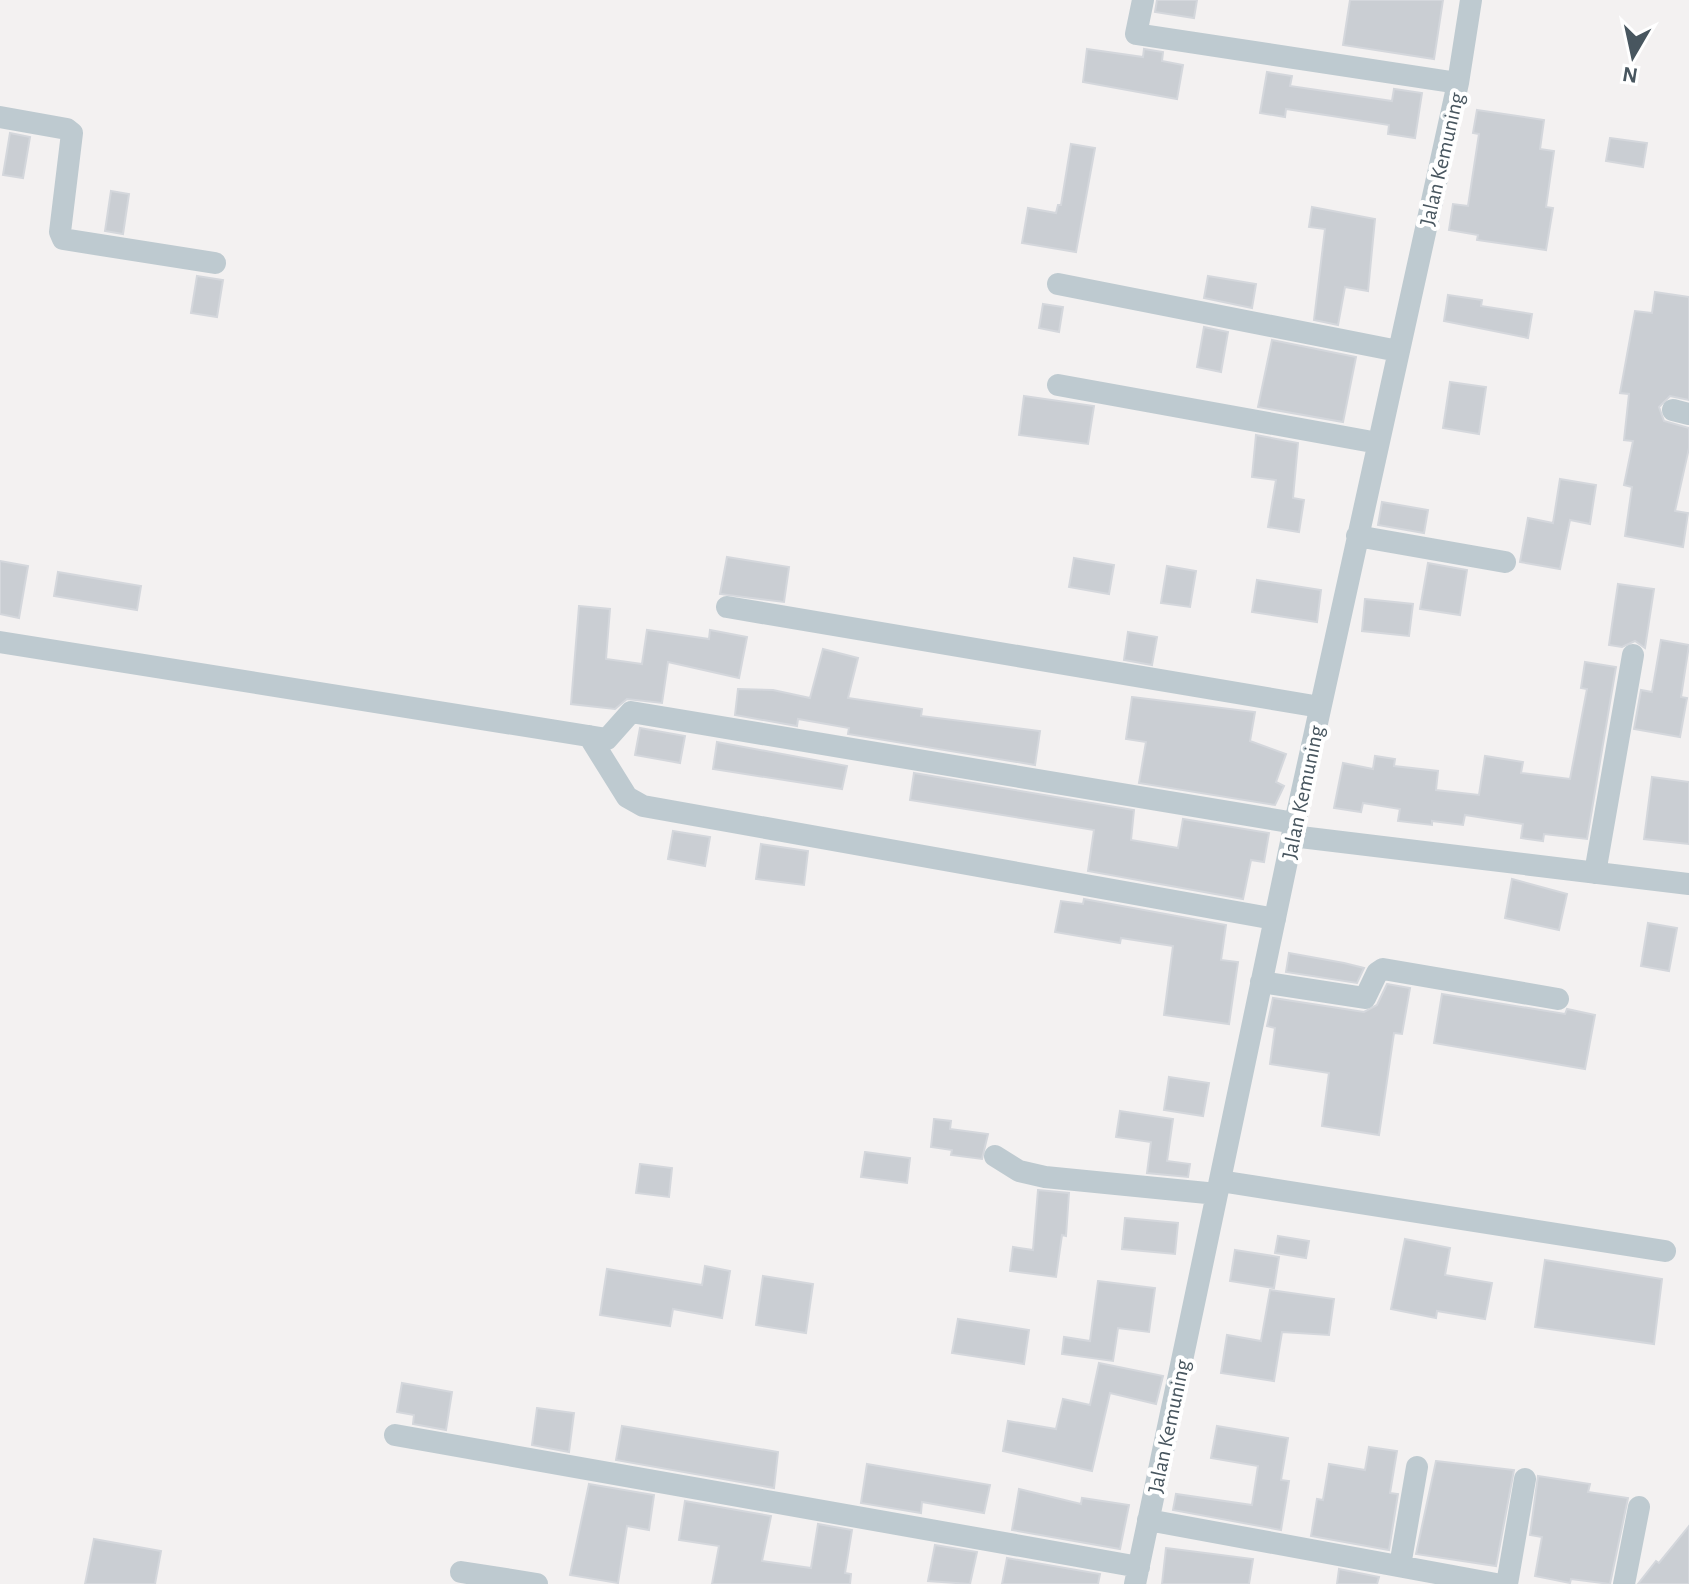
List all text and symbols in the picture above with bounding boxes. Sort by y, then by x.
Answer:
north arrow [1593,16,1673,96]
text: N [1621,63,1639,87]
street label: Jalan Kemuning [1416,90,1468,228]
street label: Jalan Kemuning [1278,723,1328,861]
street label: Jalan Kemuning [1144,1357,1194,1495]

